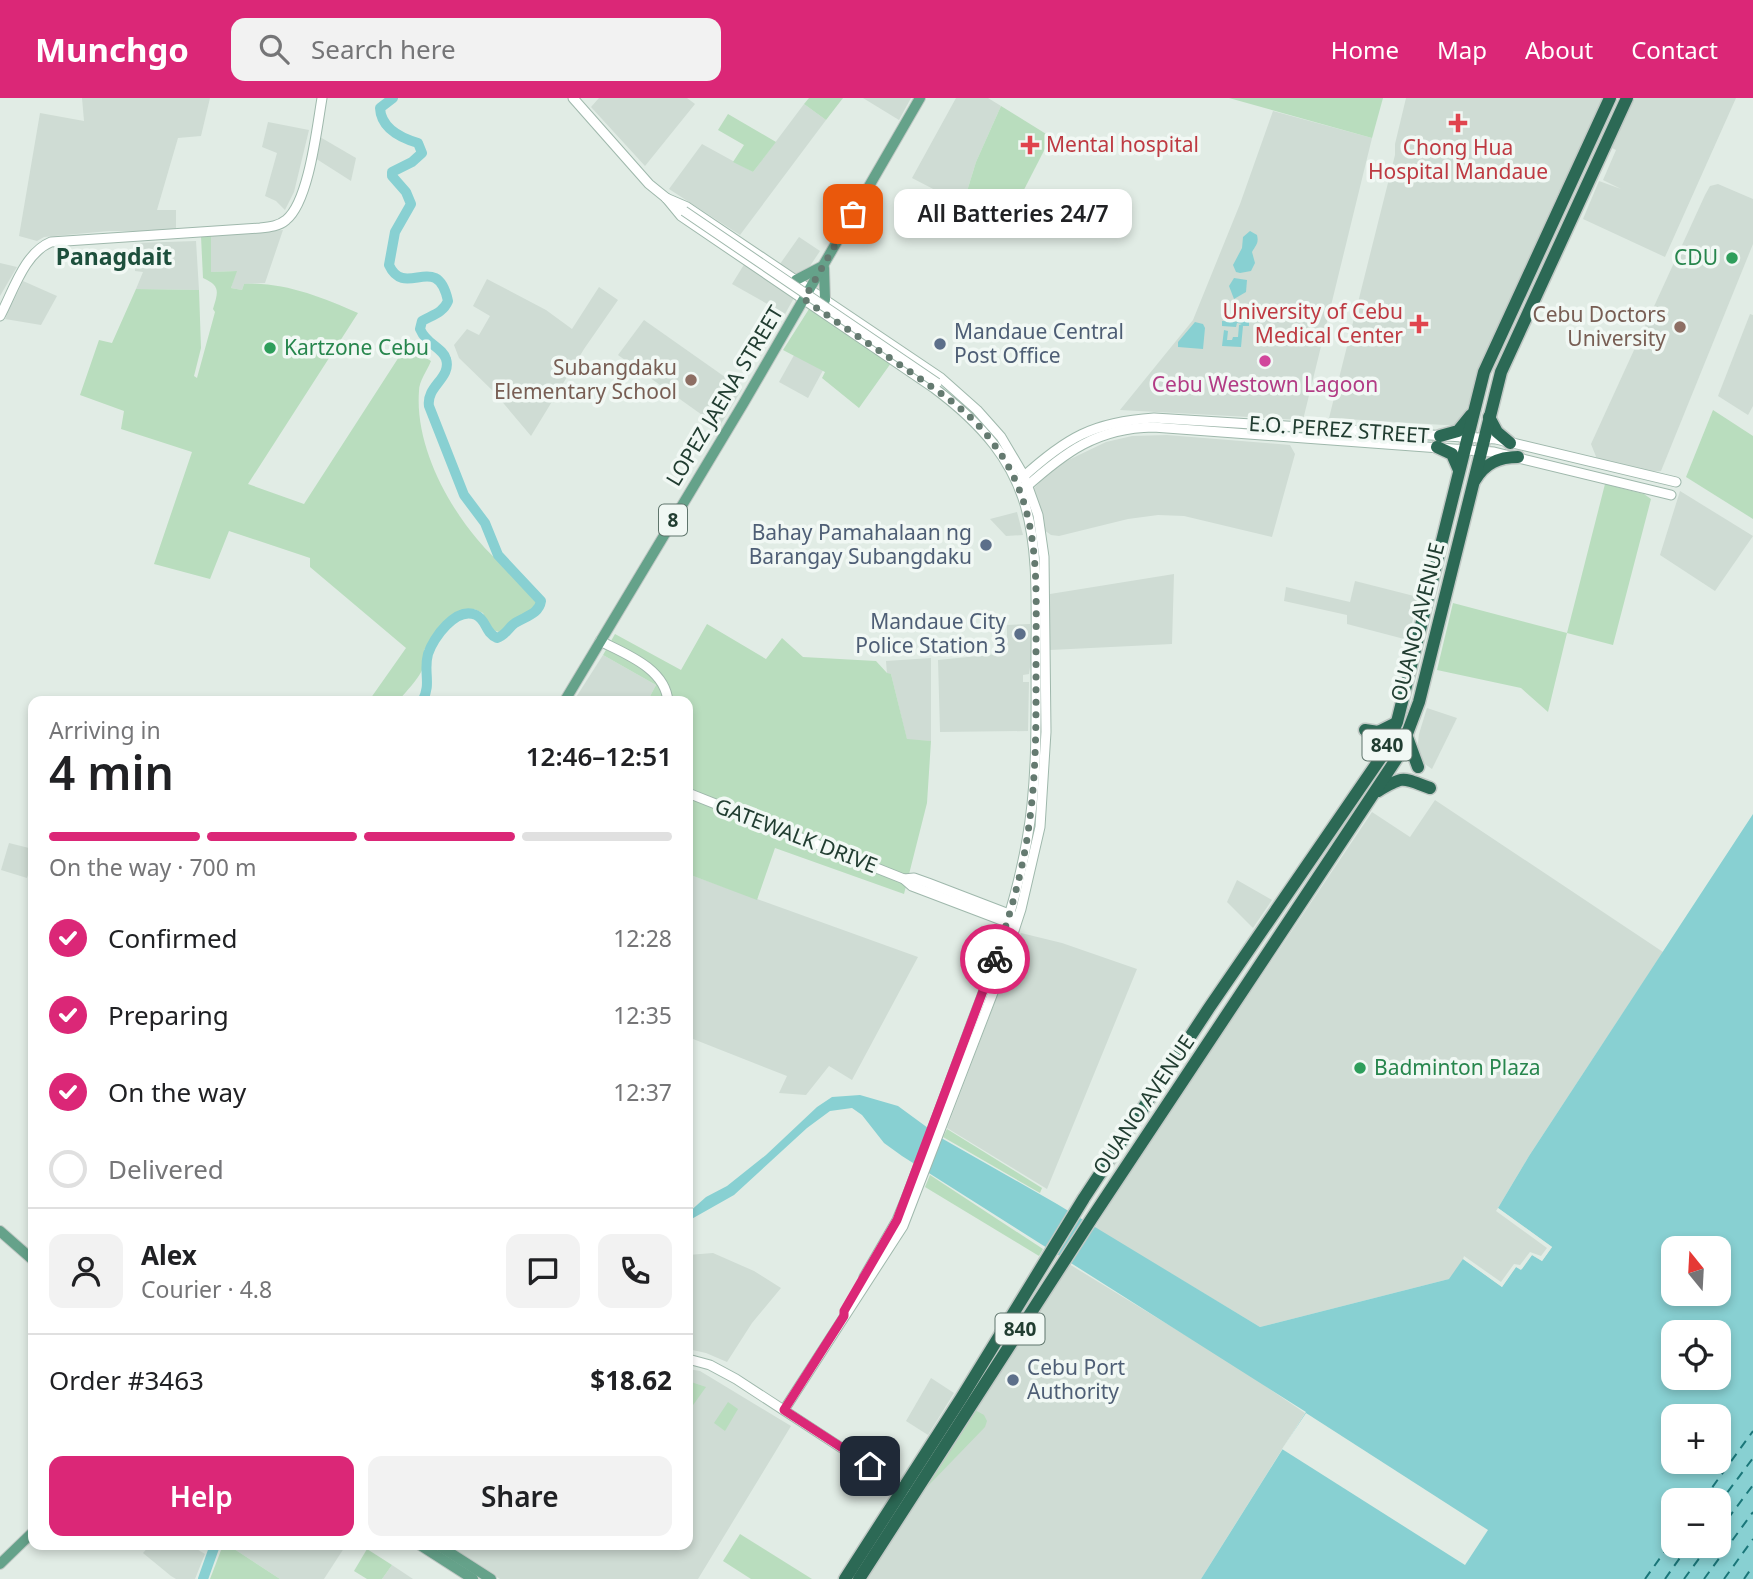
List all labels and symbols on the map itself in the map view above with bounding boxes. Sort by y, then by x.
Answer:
marker: Chong Hua Hospital Mandaue [1448,113,1468,133]
place label: Mental hospital [1046,130,1199,158]
place label: Chong Hua Hospital Mandaue [1368,133,1548,185]
marker: Mental hospital [1020,135,1040,155]
pin [823,184,883,244]
callout: All Batteries 24/7 [895,190,1133,238]
district label: Panagdait [56,240,172,272]
place label: CDU [1674,243,1718,271]
marker: CDU [1724,250,1740,266]
place label: University of Cebu Medical Center [1222,297,1403,349]
street label: LOPEZ JAENA STREET [659,300,789,491]
place label: Cebu Doctors University [1532,300,1666,352]
marker: University of Cebu Medical Center [1409,314,1429,334]
place label: Mandaue Central Post Office [954,317,1124,369]
marker: Cebu Doctors University [1672,319,1688,335]
place label: Kartzone Cebu [284,333,429,361]
marker: Mandaue Central Post Office [932,336,948,352]
marker: Kartzone Cebu [262,340,278,356]
place label: Subangdaku Elementary School [494,353,677,405]
marker: Cebu Westown Lagoon [1257,353,1273,369]
place label: Cebu Westown Lagoon [1152,370,1378,398]
marker: Subangdaku Elementary School [683,372,699,388]
street label: E.O. PEREZ STREET [1248,409,1431,449]
road number: 8 [659,504,687,536]
place label: Bahay Pamahalaan ng Barangay Subangdaku [749,518,972,570]
marker: Bahay Pamahalaan ng Barangay Subangdaku [978,537,994,553]
street label: OUANO AVENUE [1384,539,1450,704]
place label: Mandaue City Police Station 3 [855,607,1006,659]
marker: Mandaue City Police Station 3 [1012,626,1028,642]
road number: 840 [1362,730,1412,760]
street label: GATEWALK DRIVE [711,791,882,879]
courier [960,924,1030,994]
street label: OUANO AVENUE [1086,1029,1200,1180]
place label: Badminton Plaza [1374,1053,1541,1081]
marker: Badminton Plaza [1352,1060,1368,1076]
north arrow [1661,1236,1731,1306]
road number: 840 [996,1314,1044,1344]
place label: Cebu Port Authority [1027,1353,1126,1405]
marker: Cebu Port Authority [1005,1372,1021,1388]
pin [840,1436,900,1496]

